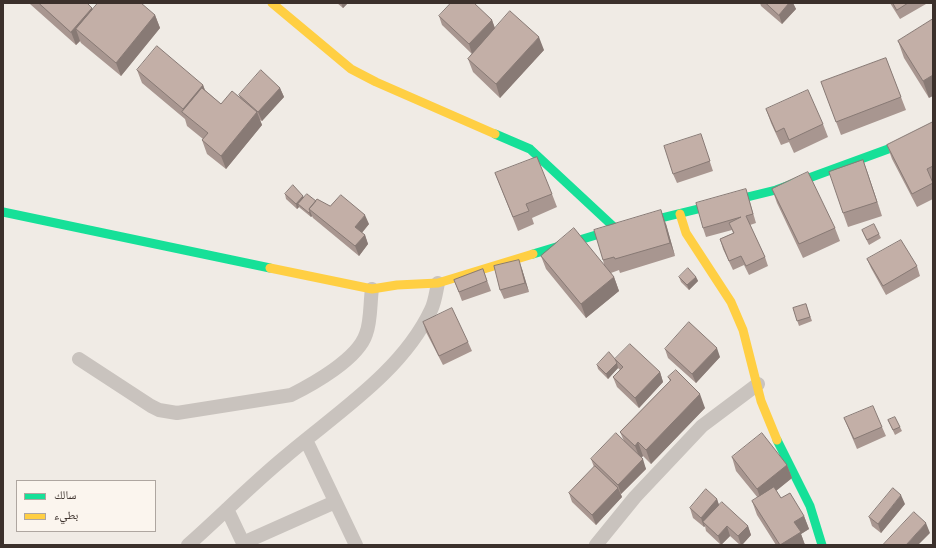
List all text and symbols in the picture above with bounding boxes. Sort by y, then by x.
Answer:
legend [16,480,156,532]
text: سالك [54,486,76,503]
text: بطيء [54,506,78,523]

